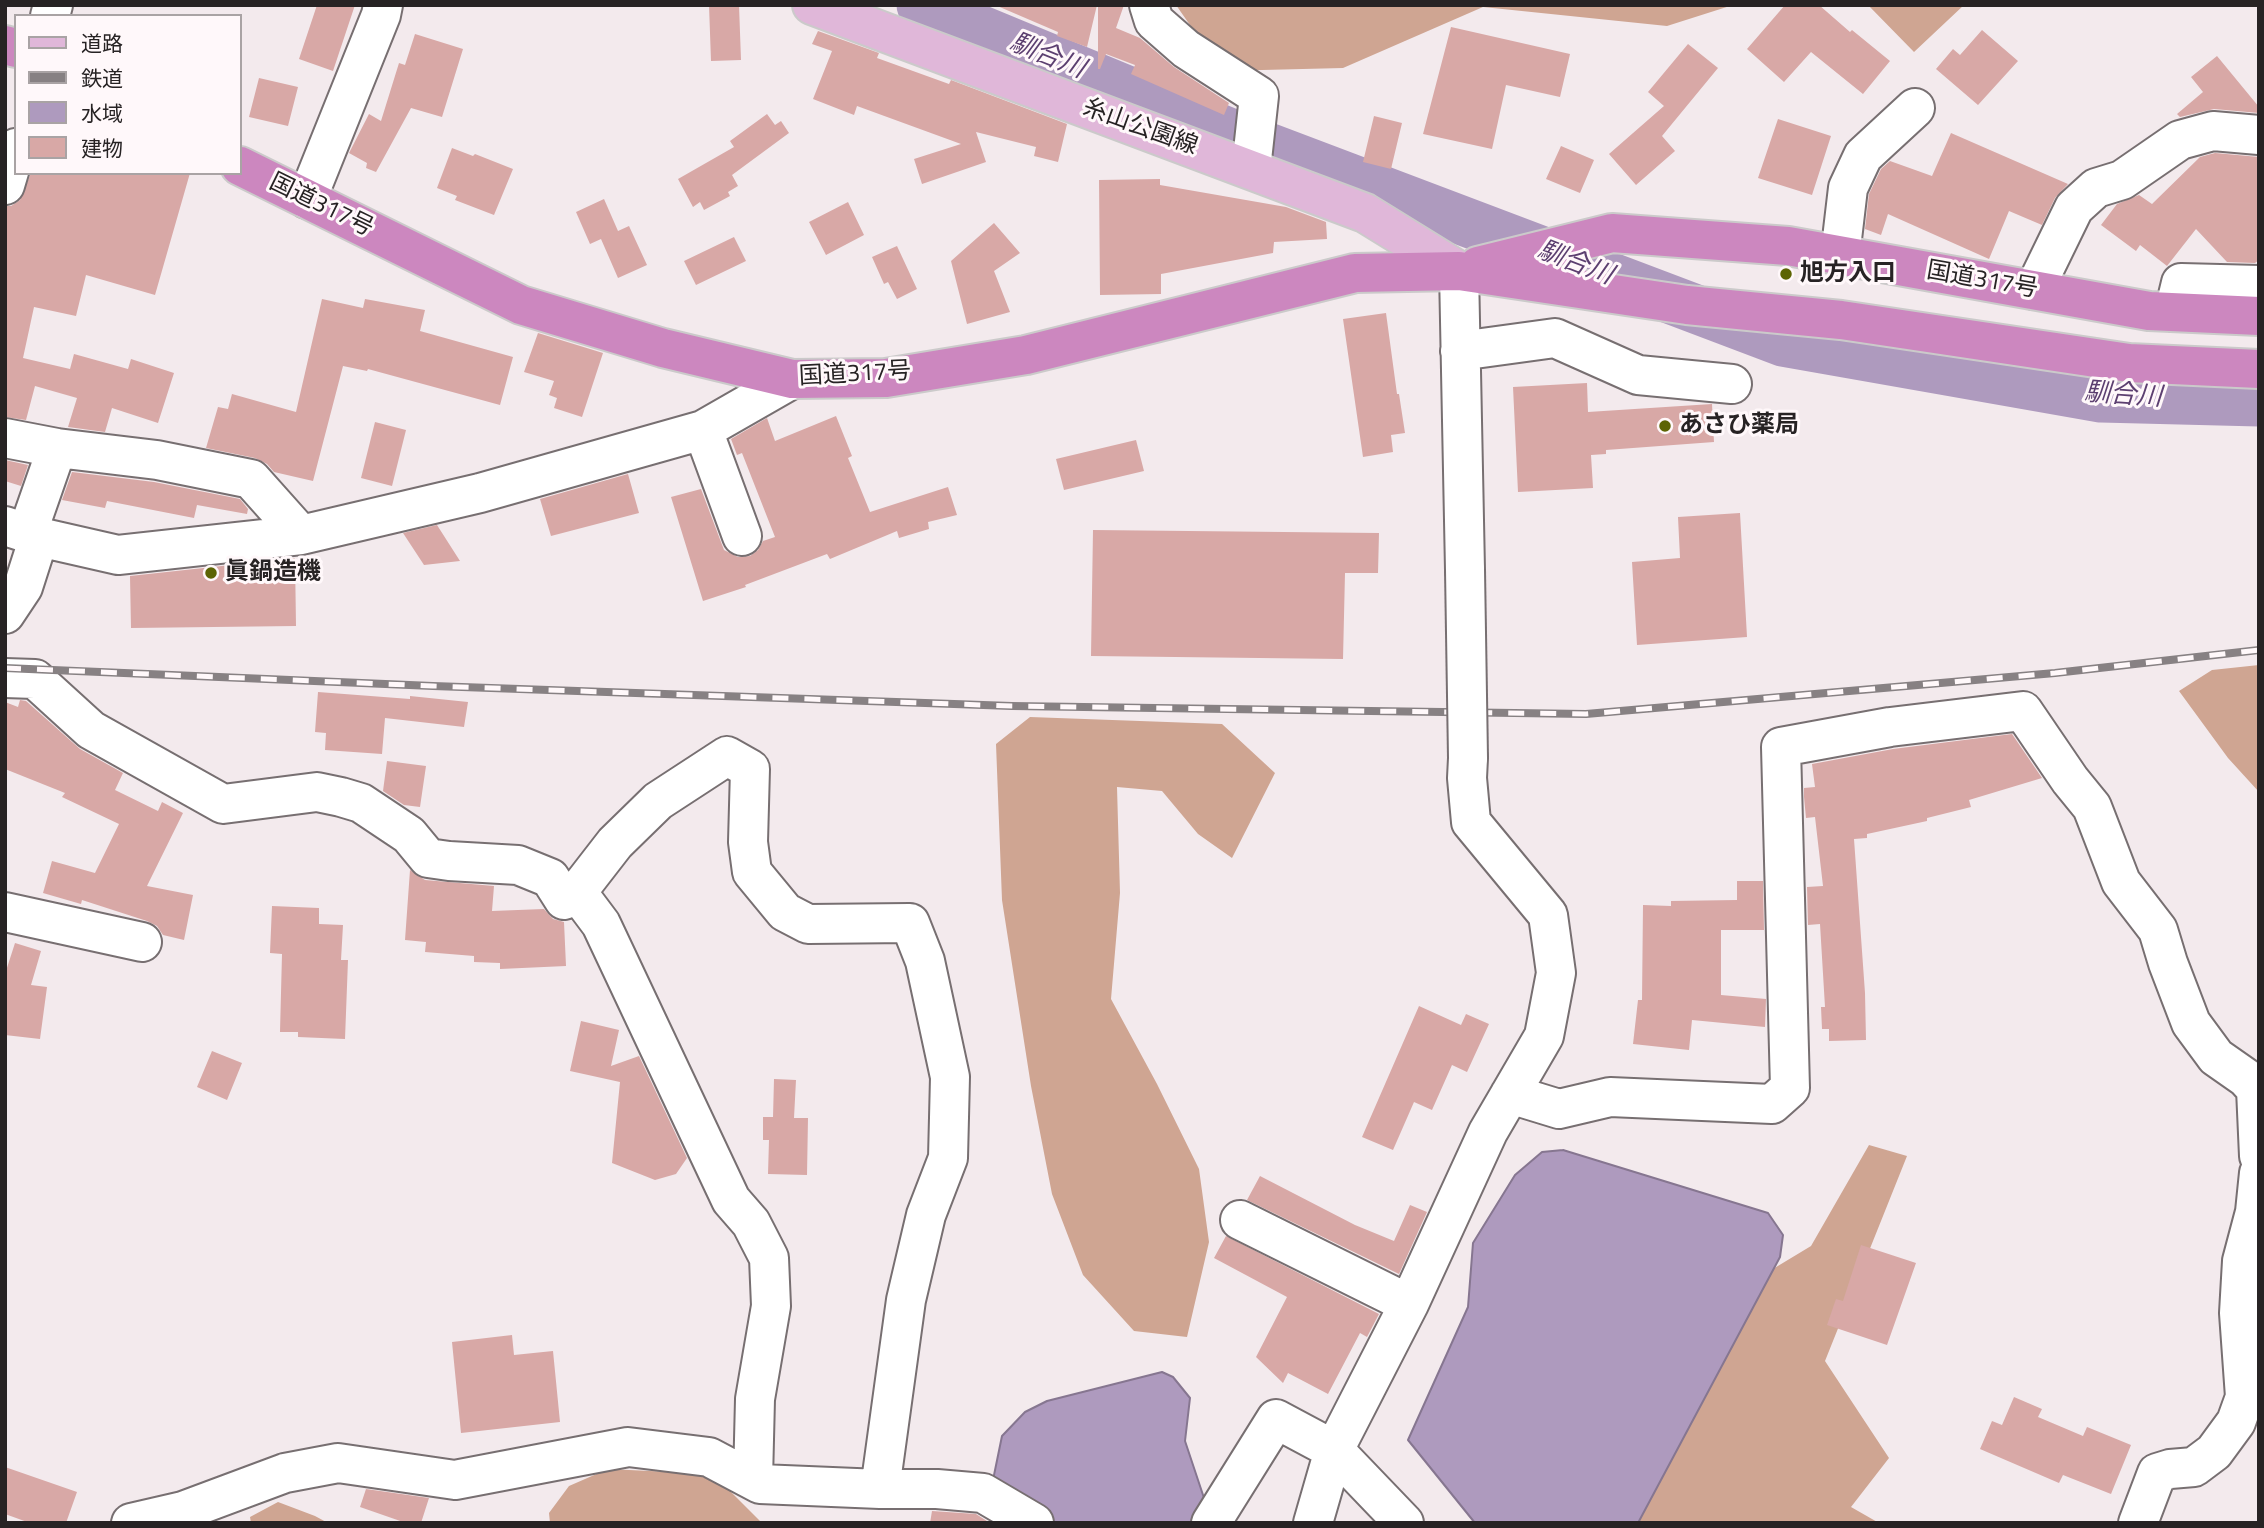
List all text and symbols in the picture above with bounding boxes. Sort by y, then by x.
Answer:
legend [14,14,242,175]
text: 道路 [81,27,123,59]
water label: 馴合川 [1005,28,1089,86]
text: 鉄道 [81,62,123,94]
street label: 糸山公園線 [1079,94,1201,162]
text: 水域 [81,97,123,129]
text: 建物 [81,132,123,164]
street label: 国道317号 [264,168,378,244]
water label: 馴合川 [1533,235,1617,293]
street label: 国道317号 [1924,257,2040,305]
place label: 旭方入口 [1800,260,1896,288]
marker: 旭方入口 [1778,266,1794,282]
street label: 国道317号 [798,358,912,392]
water label: 馴合川 [2083,378,2163,414]
place label: あさひ薬局 [1679,412,1799,440]
marker: あさひ薬局 [1657,418,1673,434]
place label: 眞鍋造機 [225,559,321,587]
marker: 眞鍋造機 [203,565,219,581]

